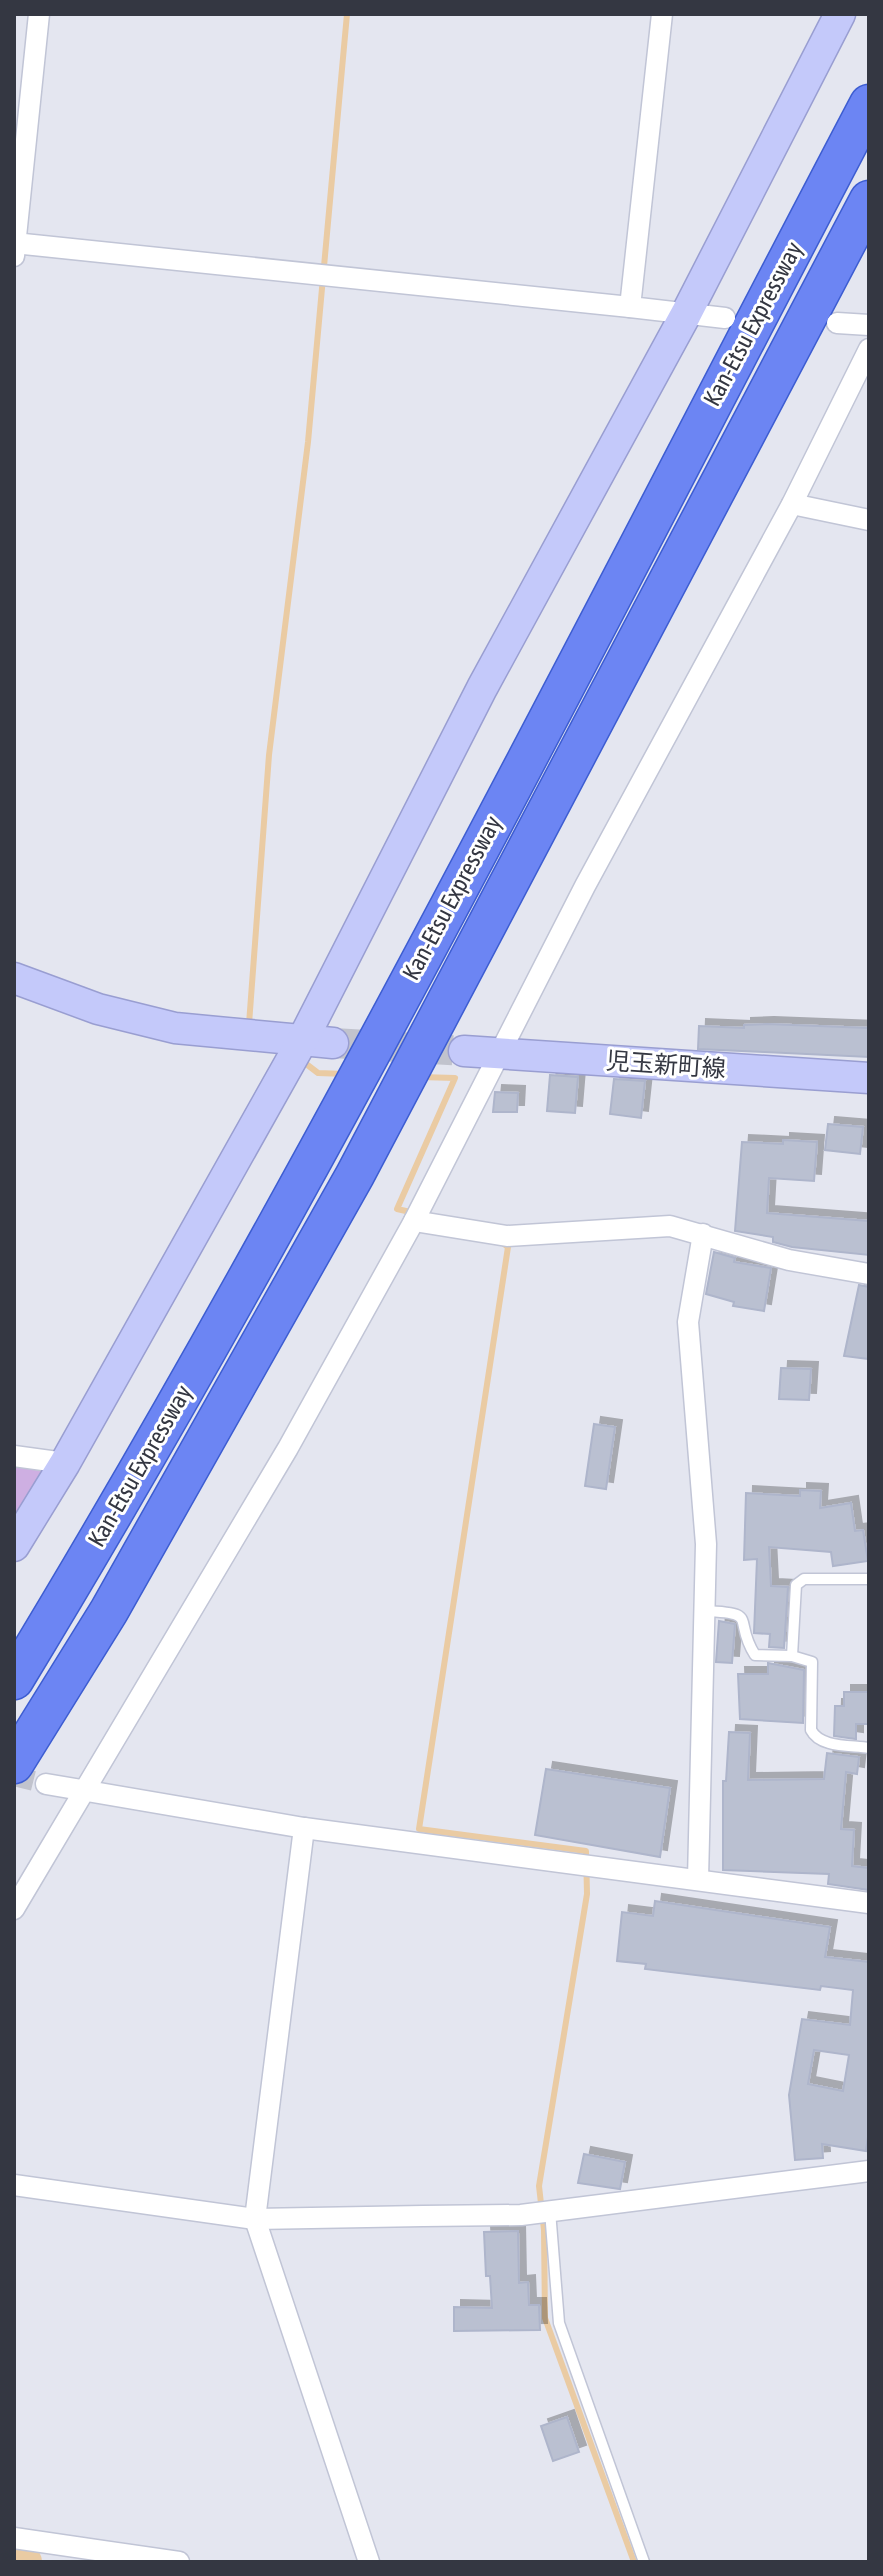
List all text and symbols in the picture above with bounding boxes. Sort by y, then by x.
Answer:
street label: Kan-Etsu Expressway [698,237,807,410]
street label: Kan-Etsu Expressway [397,811,506,984]
street label: 児玉新町線 [605,1047,727,1082]
street label: Kan-Etsu Expressway [82,1380,197,1551]

